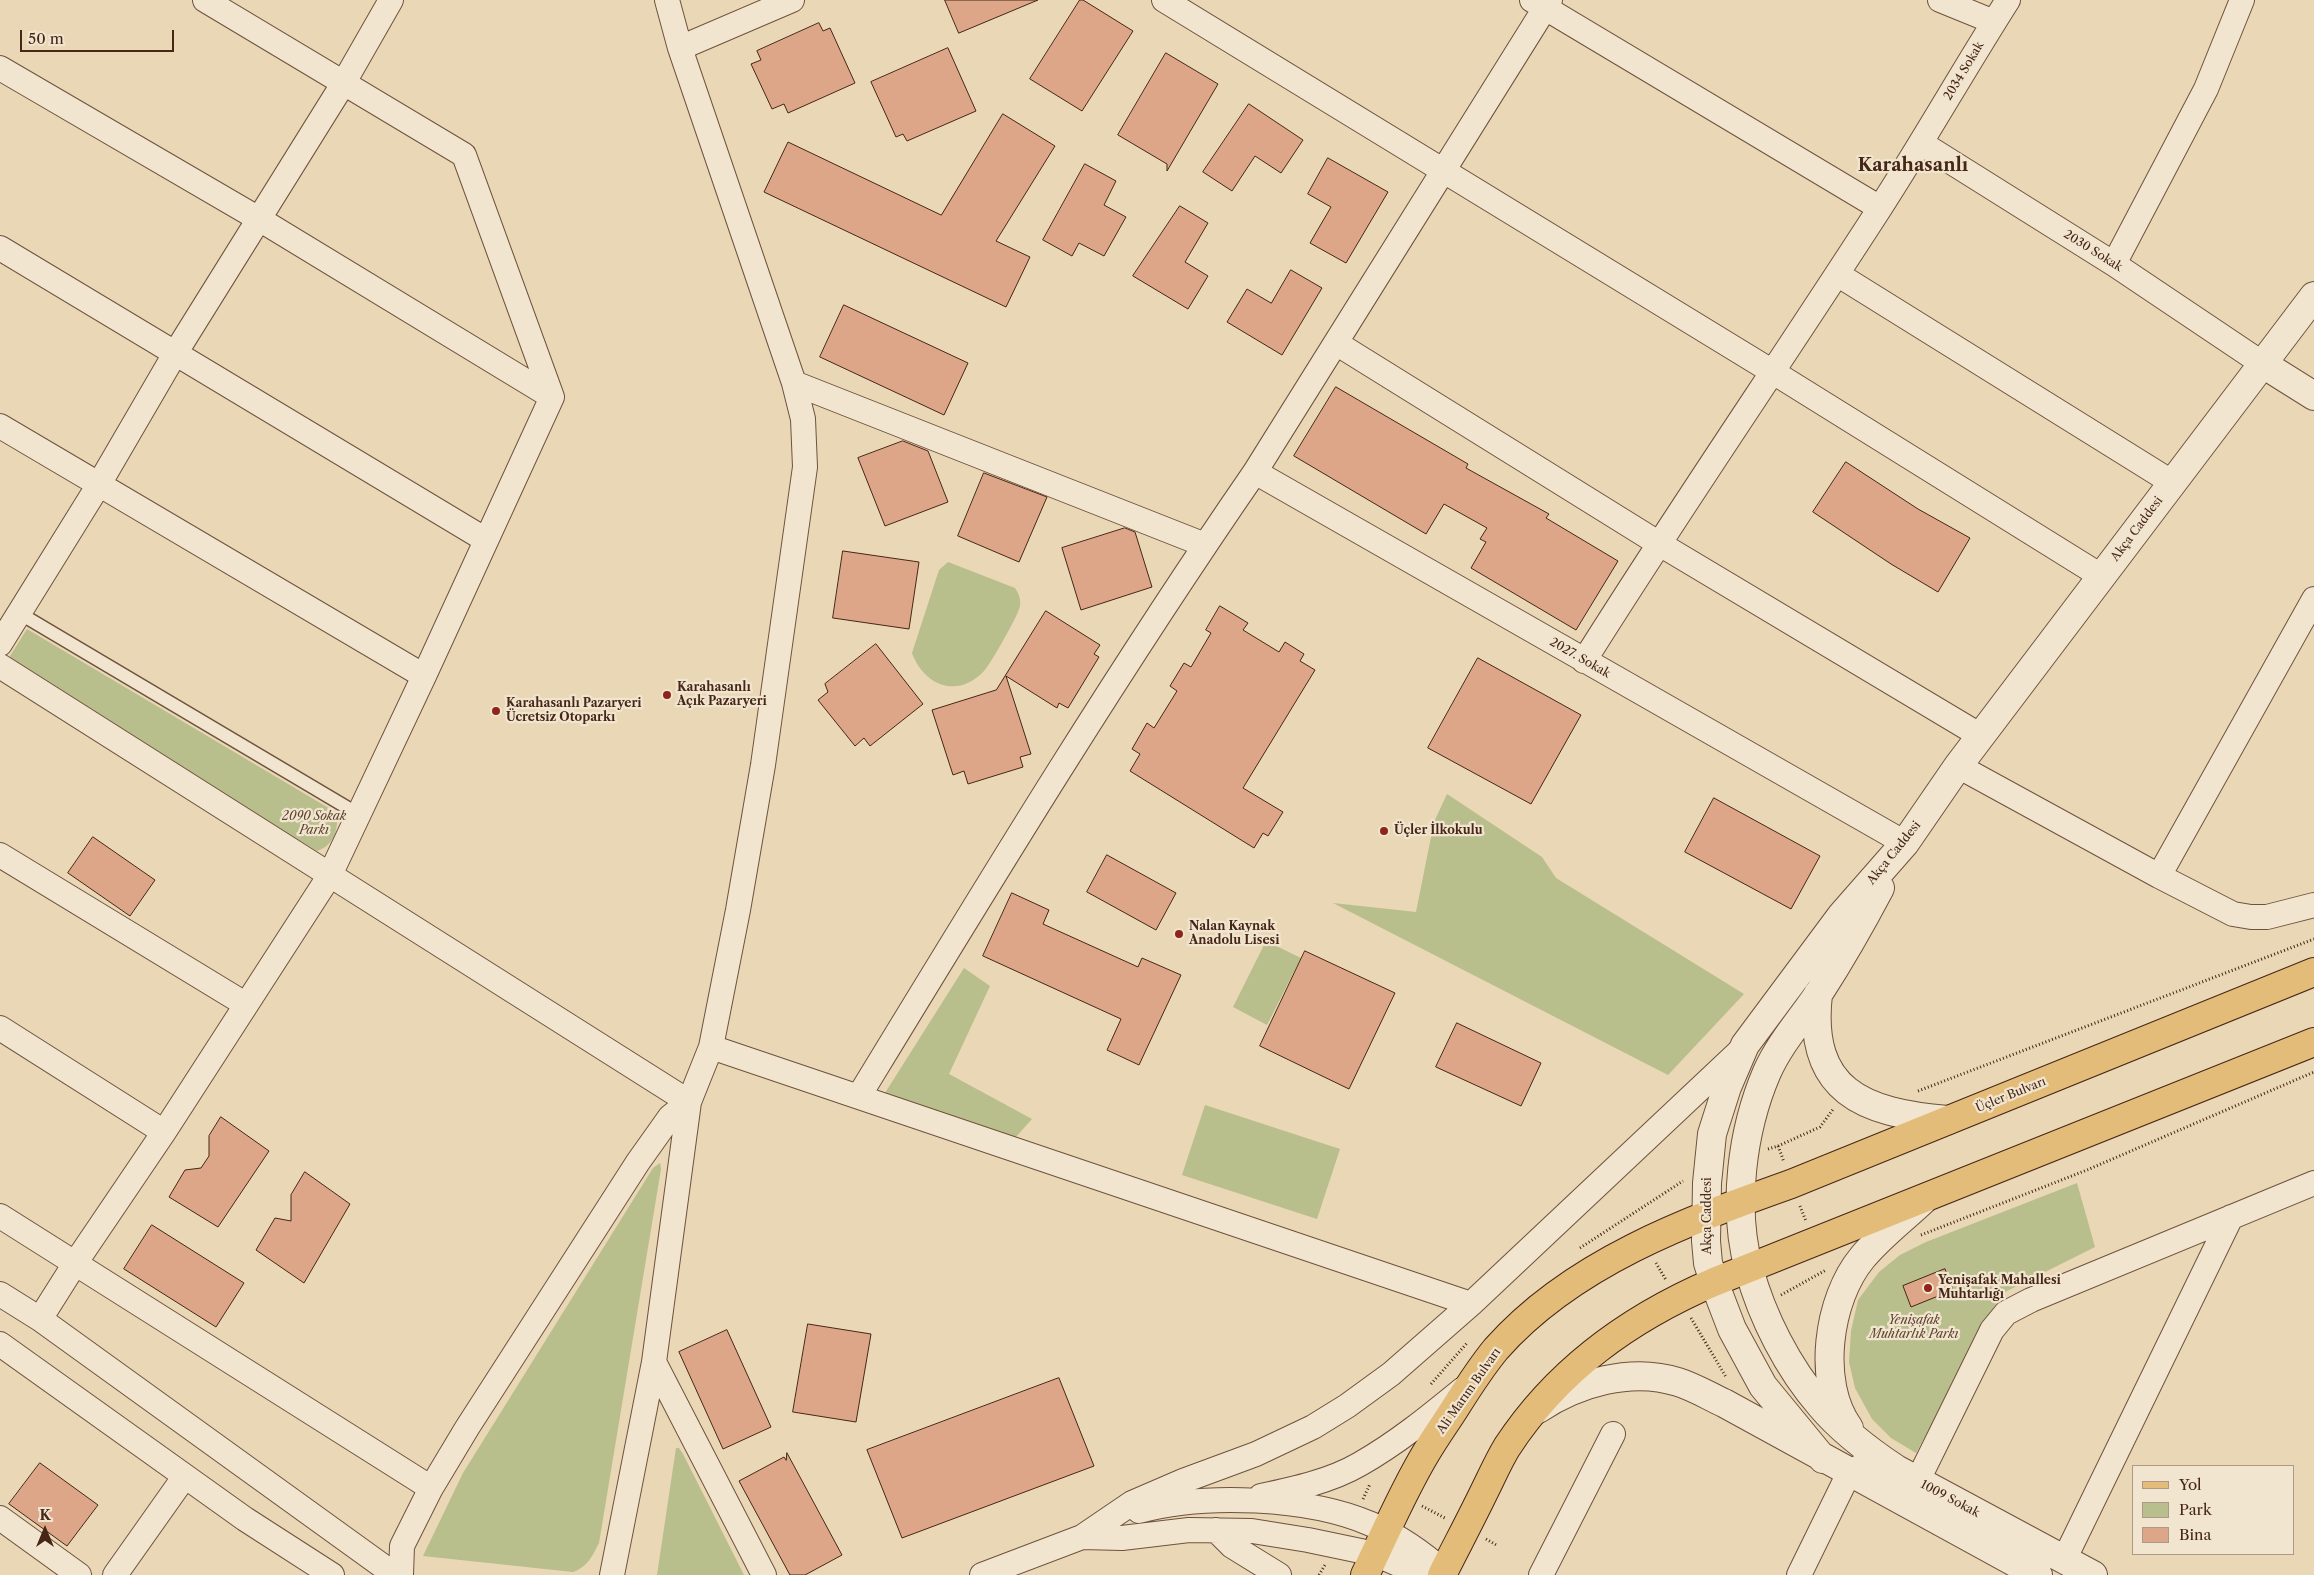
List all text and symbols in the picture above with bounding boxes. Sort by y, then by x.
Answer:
scale bar [22,20,176,52]
text: 50 m [28,29,64,48]
street label: 2034 Sokak [1941,39,1987,103]
district label: Karahasanlı [1858,155,1968,177]
street label: 2030 Sokak [2061,227,2125,275]
street label: Akça Caddesi [2108,494,2166,564]
street label: 2027. Sokak [1547,635,1613,681]
place label: Karahasanlı Açık Pazaryeri [677,681,767,709]
marker: Karahasanlı Açık Pazaryeri [661,689,673,701]
place label: Karahasanlı Pazaryeri Ücretsiz Otoparkı [506,697,642,725]
marker: Karahasanlı Pazaryeri Ücretsiz Otoparkı [490,705,502,717]
park label: 2090 Sokak Parkı [282,810,346,838]
street label: Akça Caddesi [1864,819,1924,887]
place label: Üçler İlkokulu [1394,824,1483,838]
marker: Üçler İlkokulu [1378,825,1390,837]
place label: Nalan Kaynak Anadolu Lisesi [1189,920,1279,948]
marker: Nalan Kaynak Anadolu Lisesi [1173,928,1185,940]
street label: Üçler Bulvarı [1974,1074,2048,1116]
street label: Akça Caddesi [1701,1177,1715,1255]
place label: Yenişafak Mahallesi Muhtarlığı [1938,1274,2061,1302]
marker: Yenişafak Mahallesi Muhtarlığı [1922,1282,1934,1294]
park label: Yenişafak Muhtarlık Parkı [1870,1314,1958,1342]
street label: Ali Marım Bulvarı [1434,1345,1504,1437]
legend [2132,1465,2294,1555]
text: Yol [2179,1475,2202,1494]
street label: 1009 Sokak [1918,1477,1982,1521]
text: Park [2179,1500,2212,1519]
north arrow [20,1505,70,1555]
text: K [39,1506,51,1524]
text: Bina [2179,1525,2211,1544]

